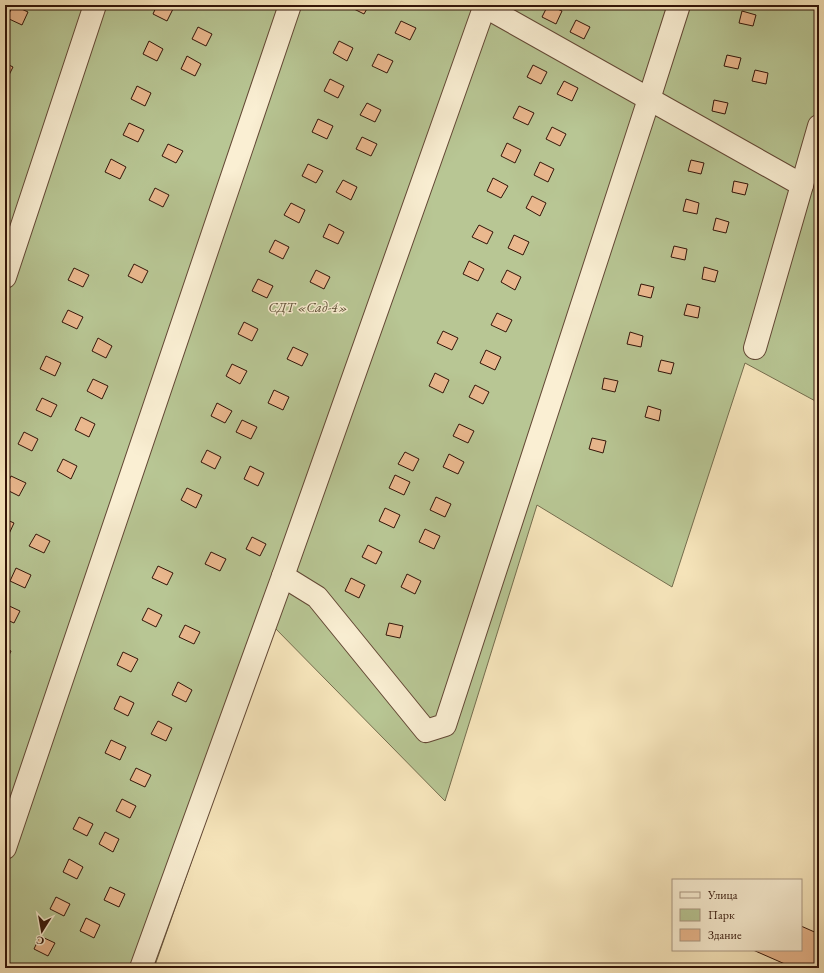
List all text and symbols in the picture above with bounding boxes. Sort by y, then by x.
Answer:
park label: СДТ «Сад-4» [268,298,348,316]
legend [672,879,802,951]
text: Улица [707,887,738,903]
text: Парк [708,907,735,923]
north arrow [22,911,62,951]
text: Здание [708,927,742,943]
text: С [35,933,45,948]

